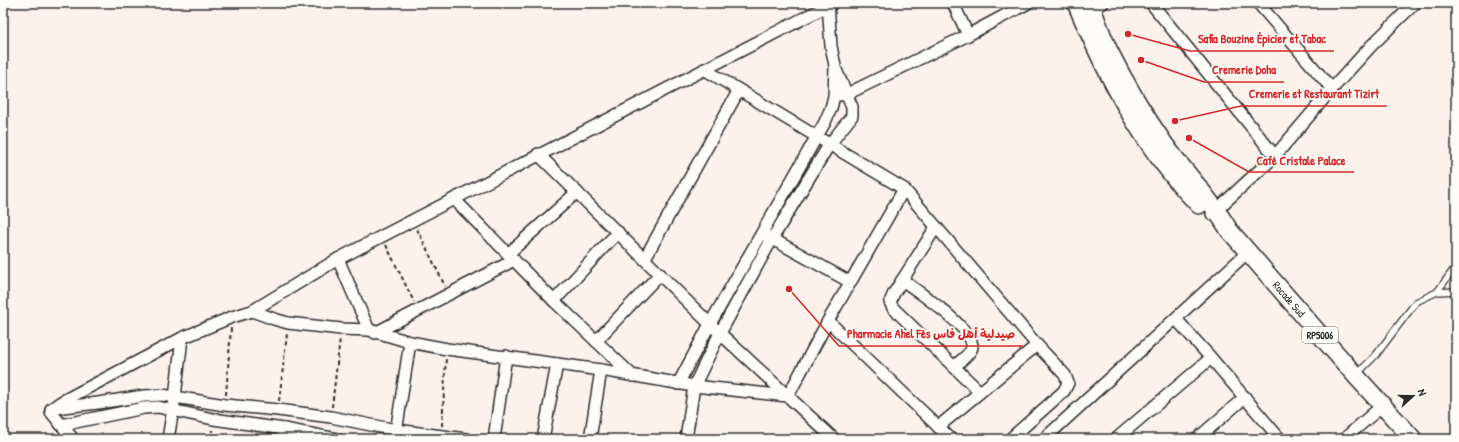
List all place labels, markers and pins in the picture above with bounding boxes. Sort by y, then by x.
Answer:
callout: Safia Bouzine Épicier et Tabac [1190,27,1334,51]
callout: Cremerie Doha [1204,58,1284,82]
callout: Cremerie et Restaurant Tizirt [1241,82,1387,106]
callout: Café Cristale Palace [1249,148,1354,172]
callout: Pharmacie Ahel Fès صيدلية أهل فاس [839,322,1023,346]

